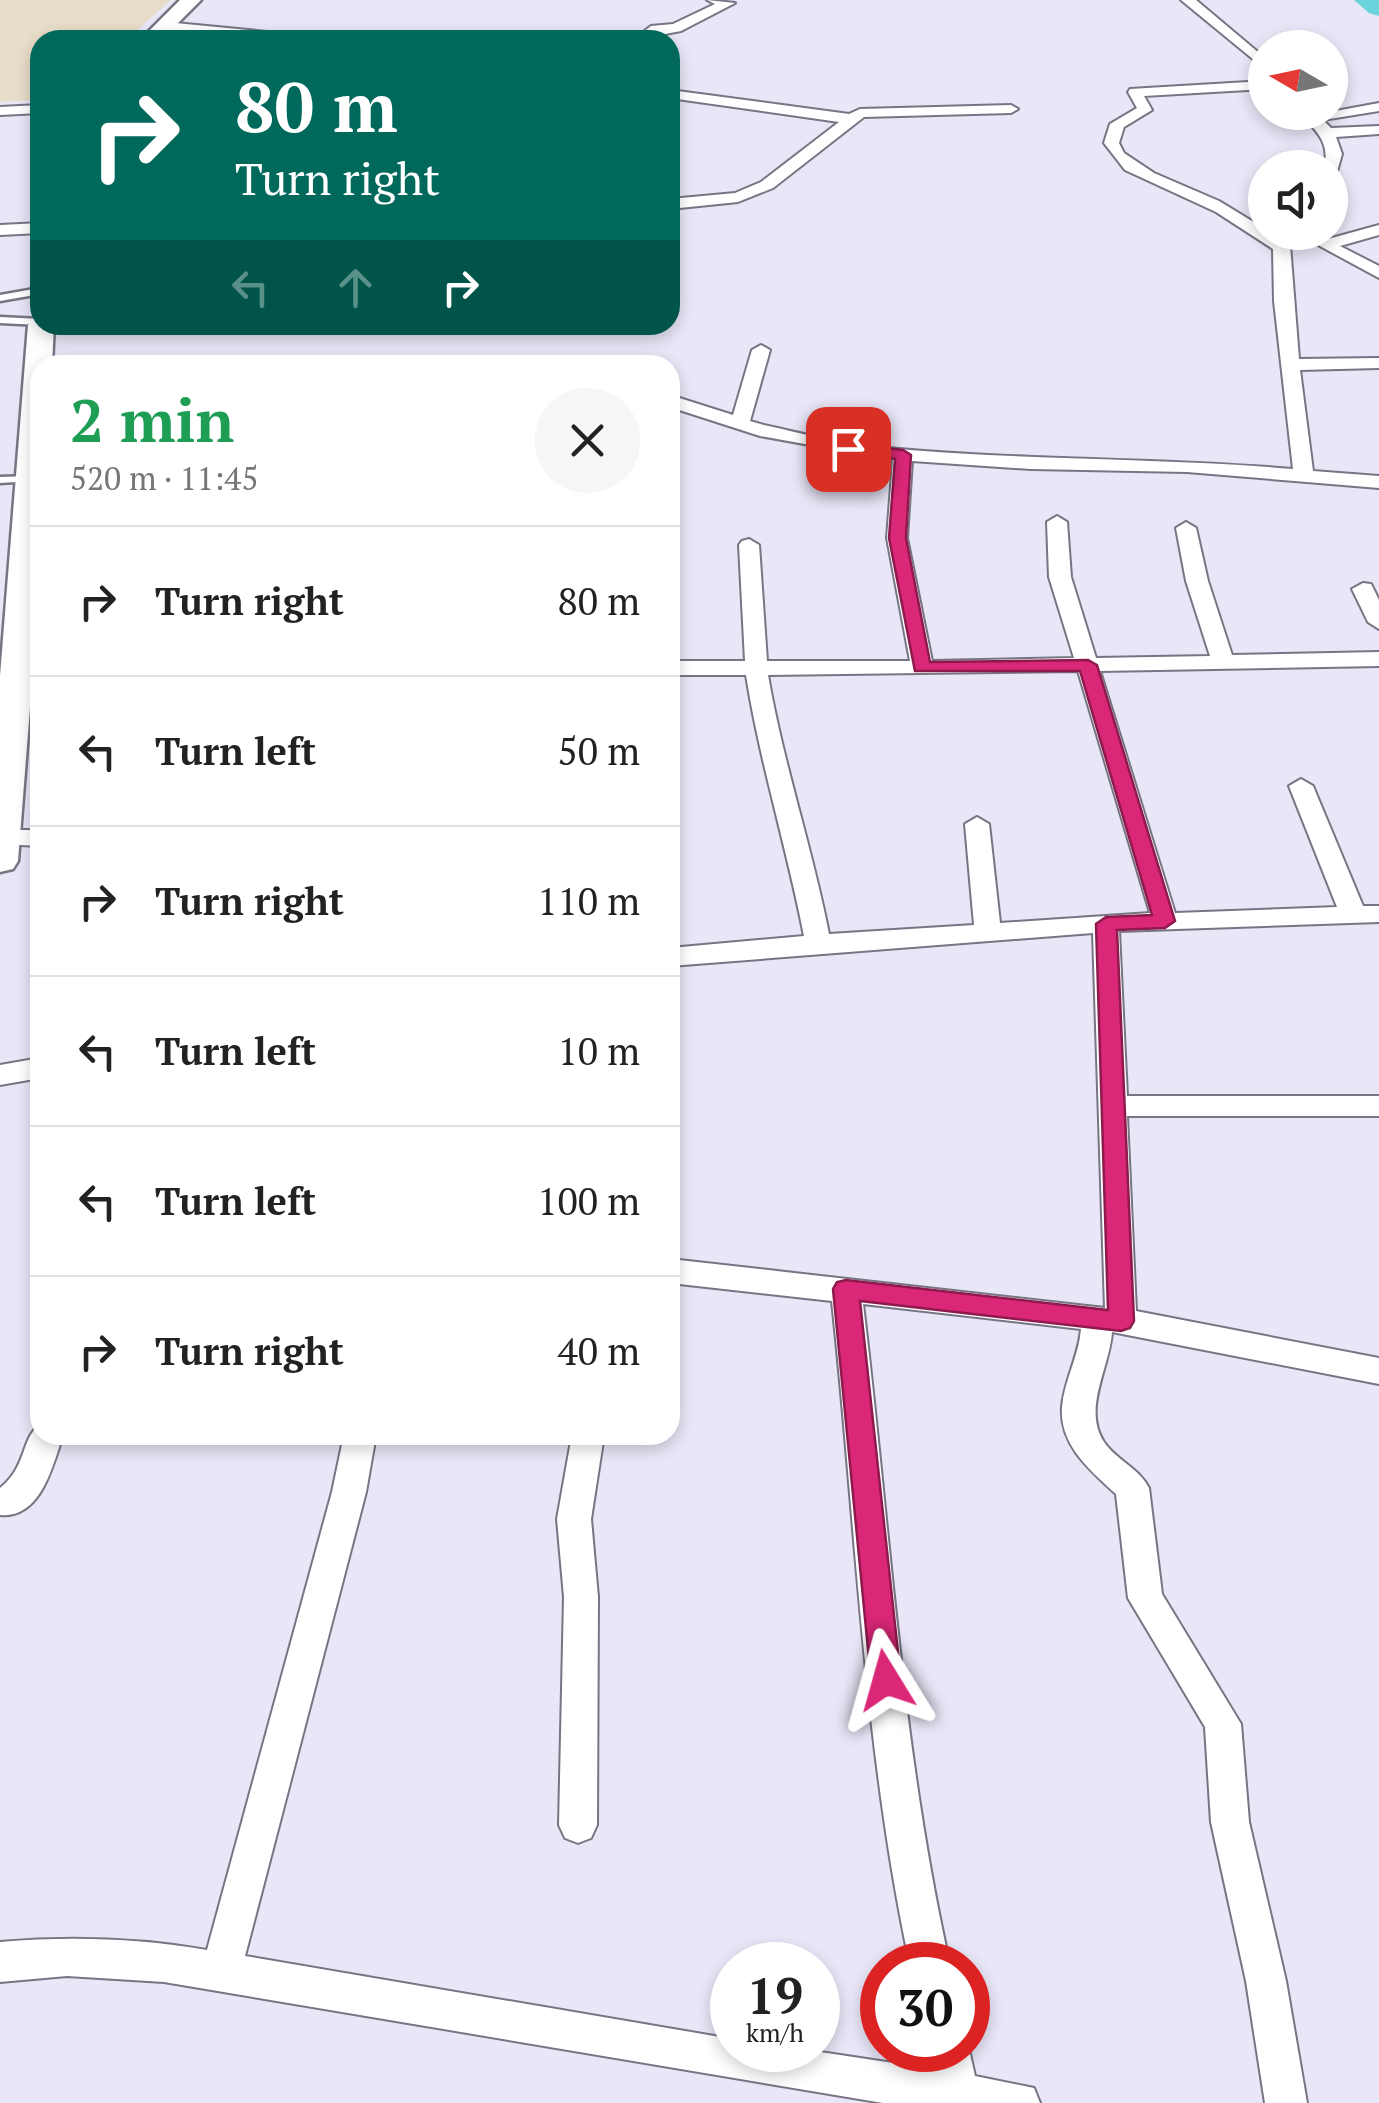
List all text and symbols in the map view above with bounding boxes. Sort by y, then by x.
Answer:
north arrow [1248,30,1348,130]
map controls [1248,30,1348,250]
text: 80 m [235,59,398,152]
icon: right [70,70,200,200]
text: Turn right [235,148,440,208]
button: sound [1248,150,1348,250]
icon: left [223,260,278,315]
icon: ahead [328,260,383,315]
icon: right [433,260,488,315]
text: 2 min [70,380,234,459]
button: close [535,388,640,493]
pin [806,407,891,492]
icon: arrive [821,422,876,477]
text: 520 m · 11:45 [70,457,258,499]
icon: right [70,574,125,629]
text: Turn right [155,576,344,626]
text: 80 m [557,576,640,626]
icon: left [70,724,125,779]
text: Turn left [155,726,316,776]
text: 50 m [557,726,640,776]
icon: right [70,874,125,929]
text: Turn right [155,876,344,926]
text: 110 m [537,876,640,926]
icon: left [70,1024,125,1079]
text: Turn left [155,1026,316,1076]
text: 10 m [557,1026,640,1076]
icon: left [70,1174,125,1229]
text: Turn left [155,1176,316,1226]
text: 100 m [537,1176,640,1226]
icon: right [70,1324,125,1379]
text: Turn right [155,1326,344,1376]
text: 40 m [557,1326,640,1376]
position arrow [834,1628,938,1732]
speed limit sign: 30 [860,1942,990,2072]
text: 19 [747,1962,803,2028]
text: km/h [746,2016,804,2049]

